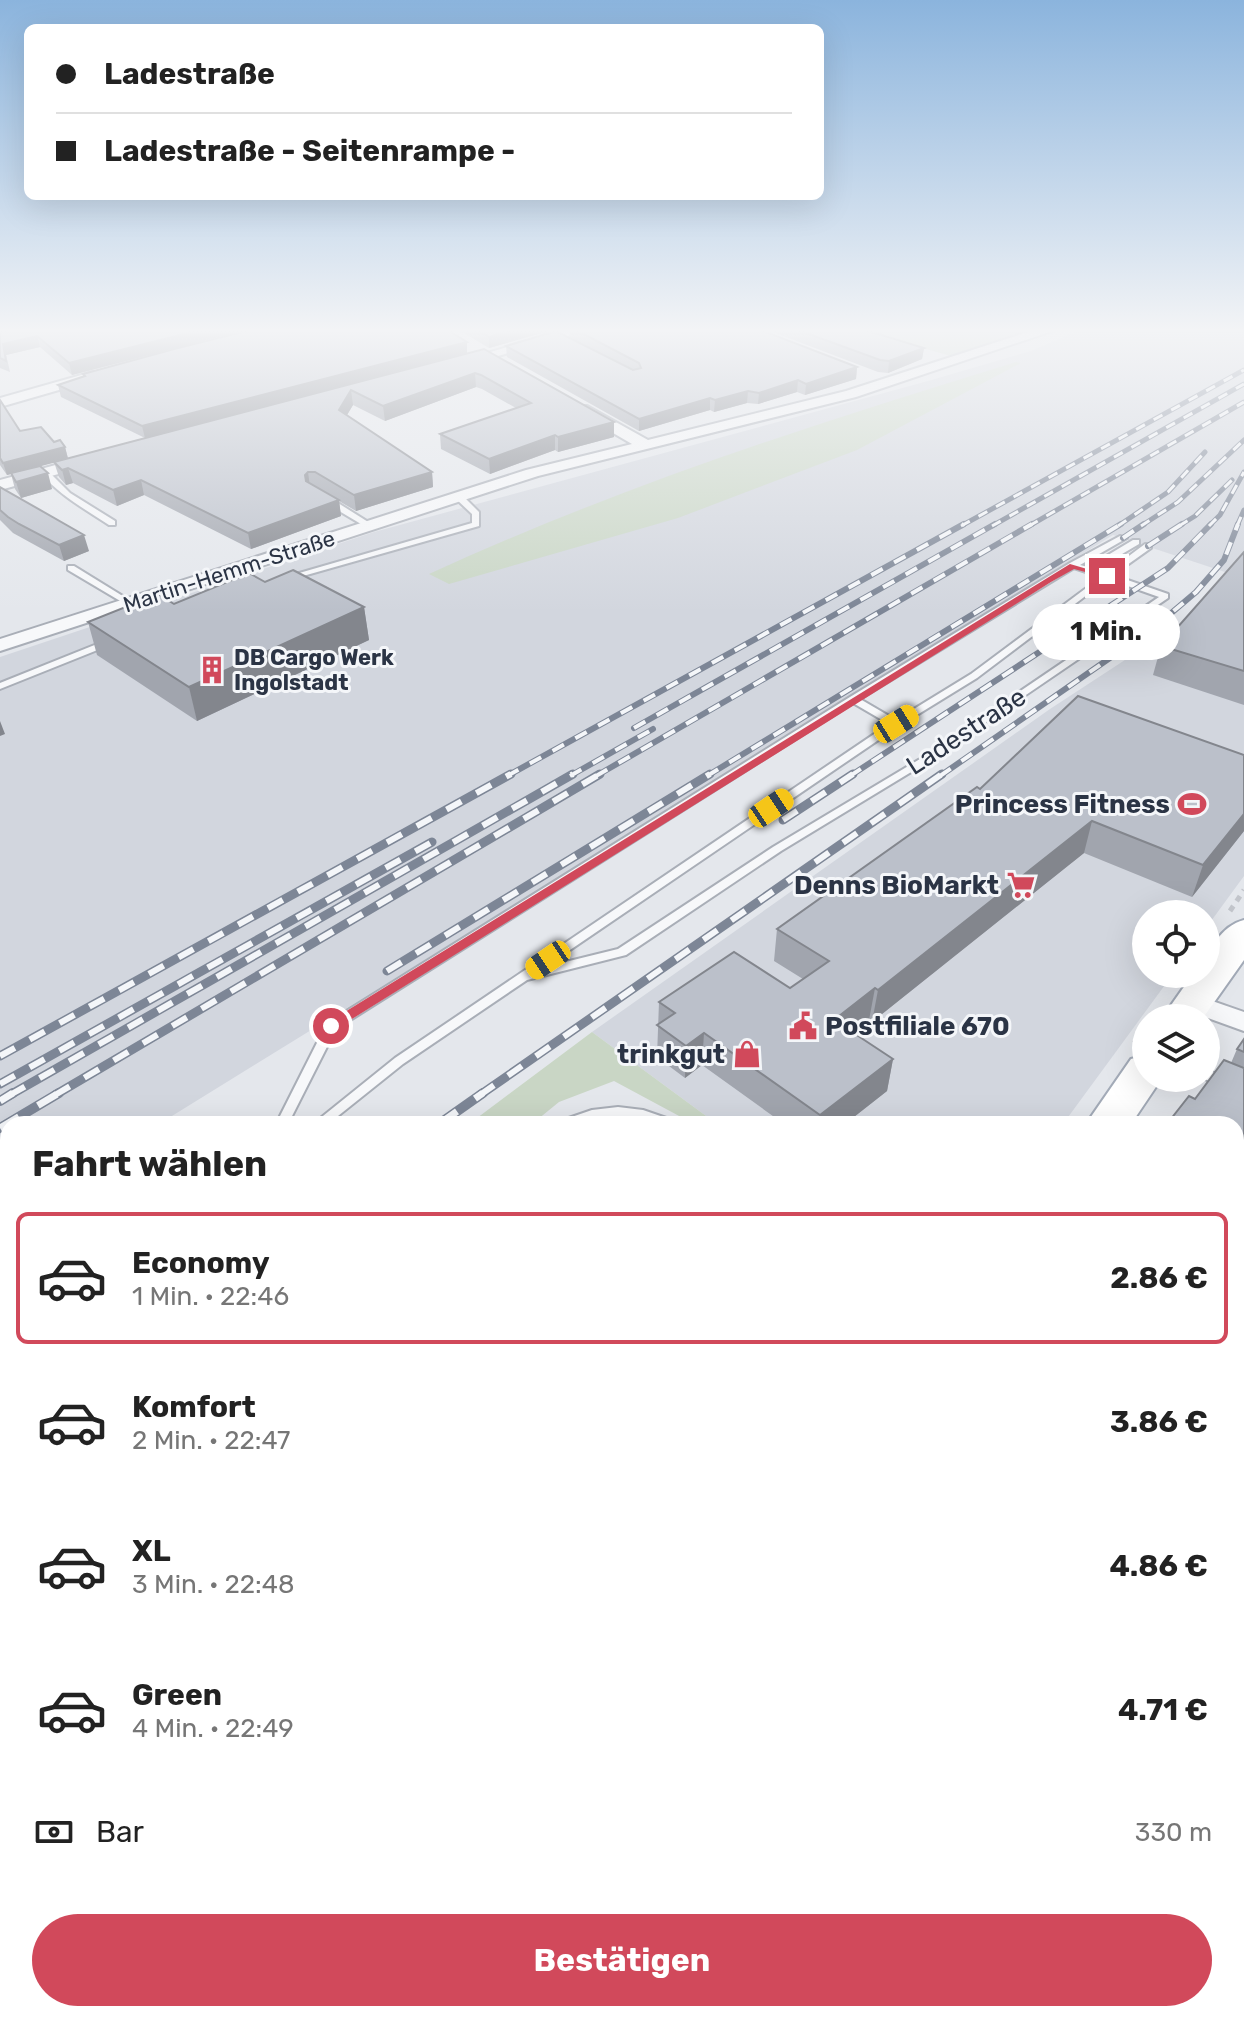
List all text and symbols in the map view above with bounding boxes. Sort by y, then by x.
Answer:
text: Ladestraße [104,56,275,92]
text: Ladestraße - Seitenrampe - [104,133,515,169]
street label: Martin-Hemm-Straße [120,524,338,618]
route end [1089,558,1125,594]
callout: 1 Min. [1033,604,1181,660]
text: 1 Min. [1070,616,1142,647]
place label: DB Cargo Werk Ingolstadt [234,644,394,696]
building icon: DB Cargo Werk Ingolstadt [197,655,227,685]
street label: Ladestraße [901,681,1032,782]
car [869,701,923,747]
car [744,785,798,831]
place label: Princess Fitness [955,789,1170,820]
sports icon: Princess Fitness [1177,789,1207,819]
place label: Denns BioMarkt [794,870,999,901]
supermarket icon: Denns BioMarkt [1006,870,1036,900]
map controls [1132,900,1220,1092]
button: locate [1132,900,1220,988]
car [521,937,575,983]
button: layers [1132,1004,1220,1092]
route start [313,1008,349,1044]
public building icon: Postfiliale 670 [788,1011,818,1041]
place label: Postfiliale 670 [825,1011,1010,1042]
place label: trinkgut [617,1039,725,1070]
shop icon: trinkgut [732,1039,762,1069]
text: Fahrt wählen [32,1142,267,1185]
icon: car [36,1242,108,1314]
text: Economy [132,1245,270,1281]
text: 2.86 € [1110,1260,1208,1296]
text: 1 Min. · 22:46 [132,1281,289,1312]
icon: car [36,1386,108,1458]
text: Komfort [132,1389,256,1425]
text: 3.86 € [1110,1404,1208,1440]
text: 2 Min. · 22:47 [132,1425,290,1456]
icon: car [36,1530,108,1602]
text: XL [132,1533,171,1569]
text: 4.86 € [1110,1548,1208,1584]
text: 3 Min. · 22:48 [132,1569,294,1600]
icon: car [36,1674,108,1746]
text: Green [132,1677,222,1713]
text: 4.71 € [1118,1692,1208,1728]
text: 4 Min. · 22:49 [132,1713,294,1744]
icon: cash [32,1810,76,1854]
text: Bar [96,1814,144,1850]
text: 330 m [1135,1817,1212,1848]
button: Bestätigen [32,1914,1212,2006]

